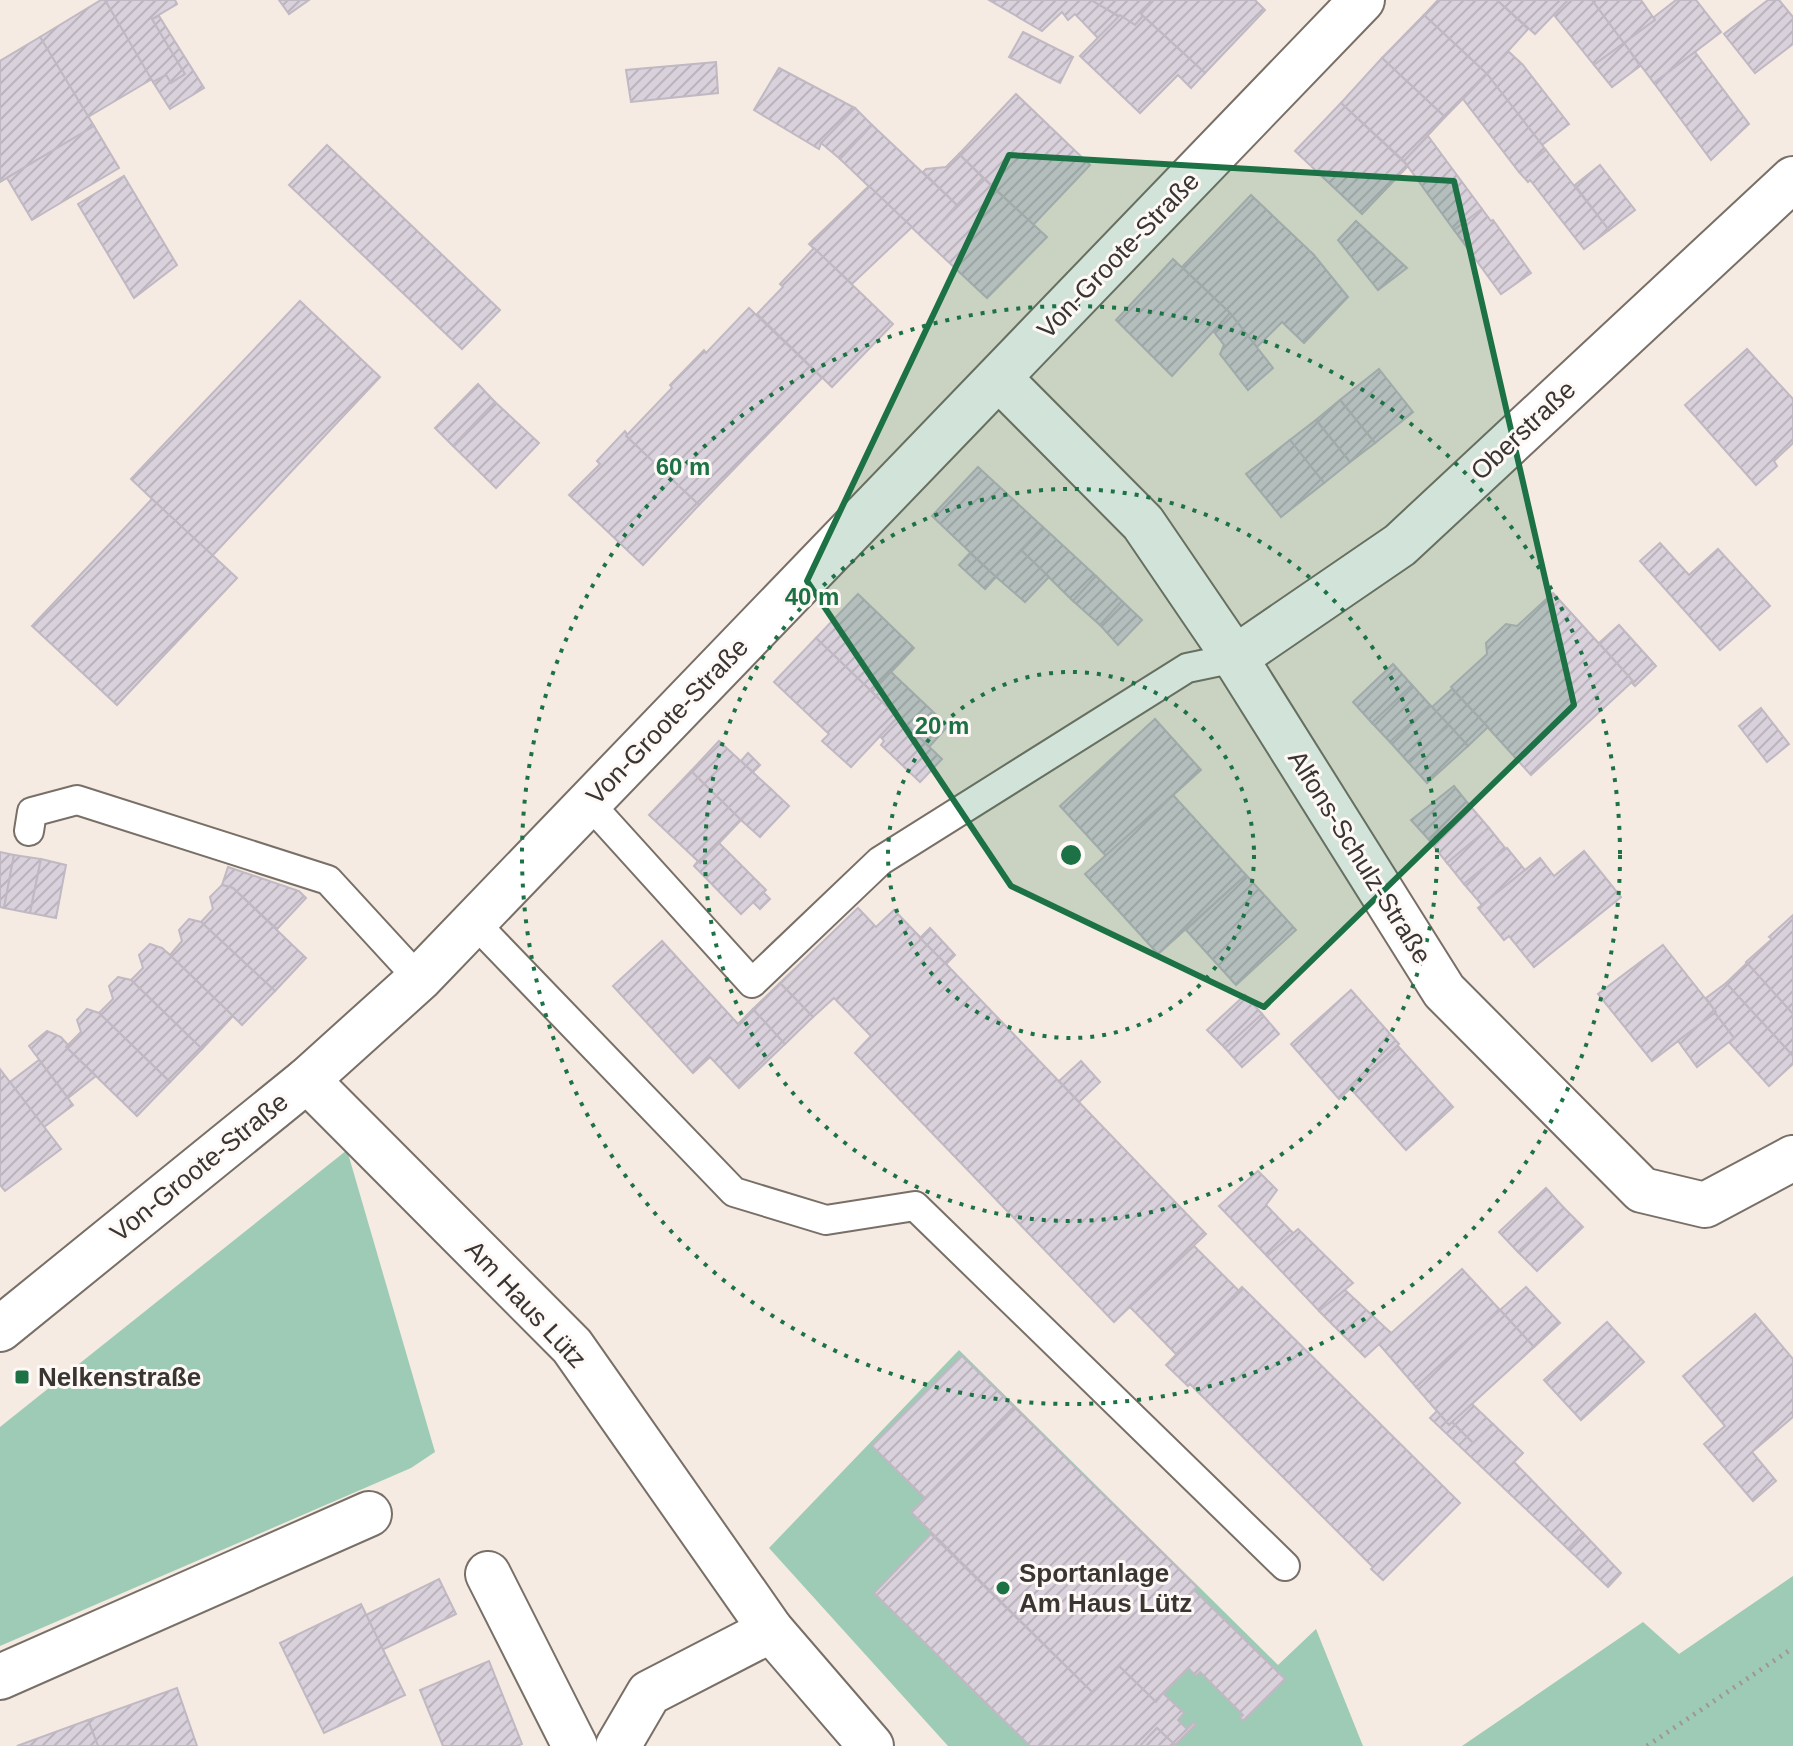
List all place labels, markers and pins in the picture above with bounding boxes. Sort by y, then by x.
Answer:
centre of rings [1057,841,1085,869]
place label: Nelkenstraße [38,1362,201,1392]
marker: Nelkenstraße [13,1368,31,1386]
place label: Sportanlage Am Haus Lütz [1019,1558,1192,1618]
marker: Sportanlage Am Haus Lütz [994,1579,1012,1597]

